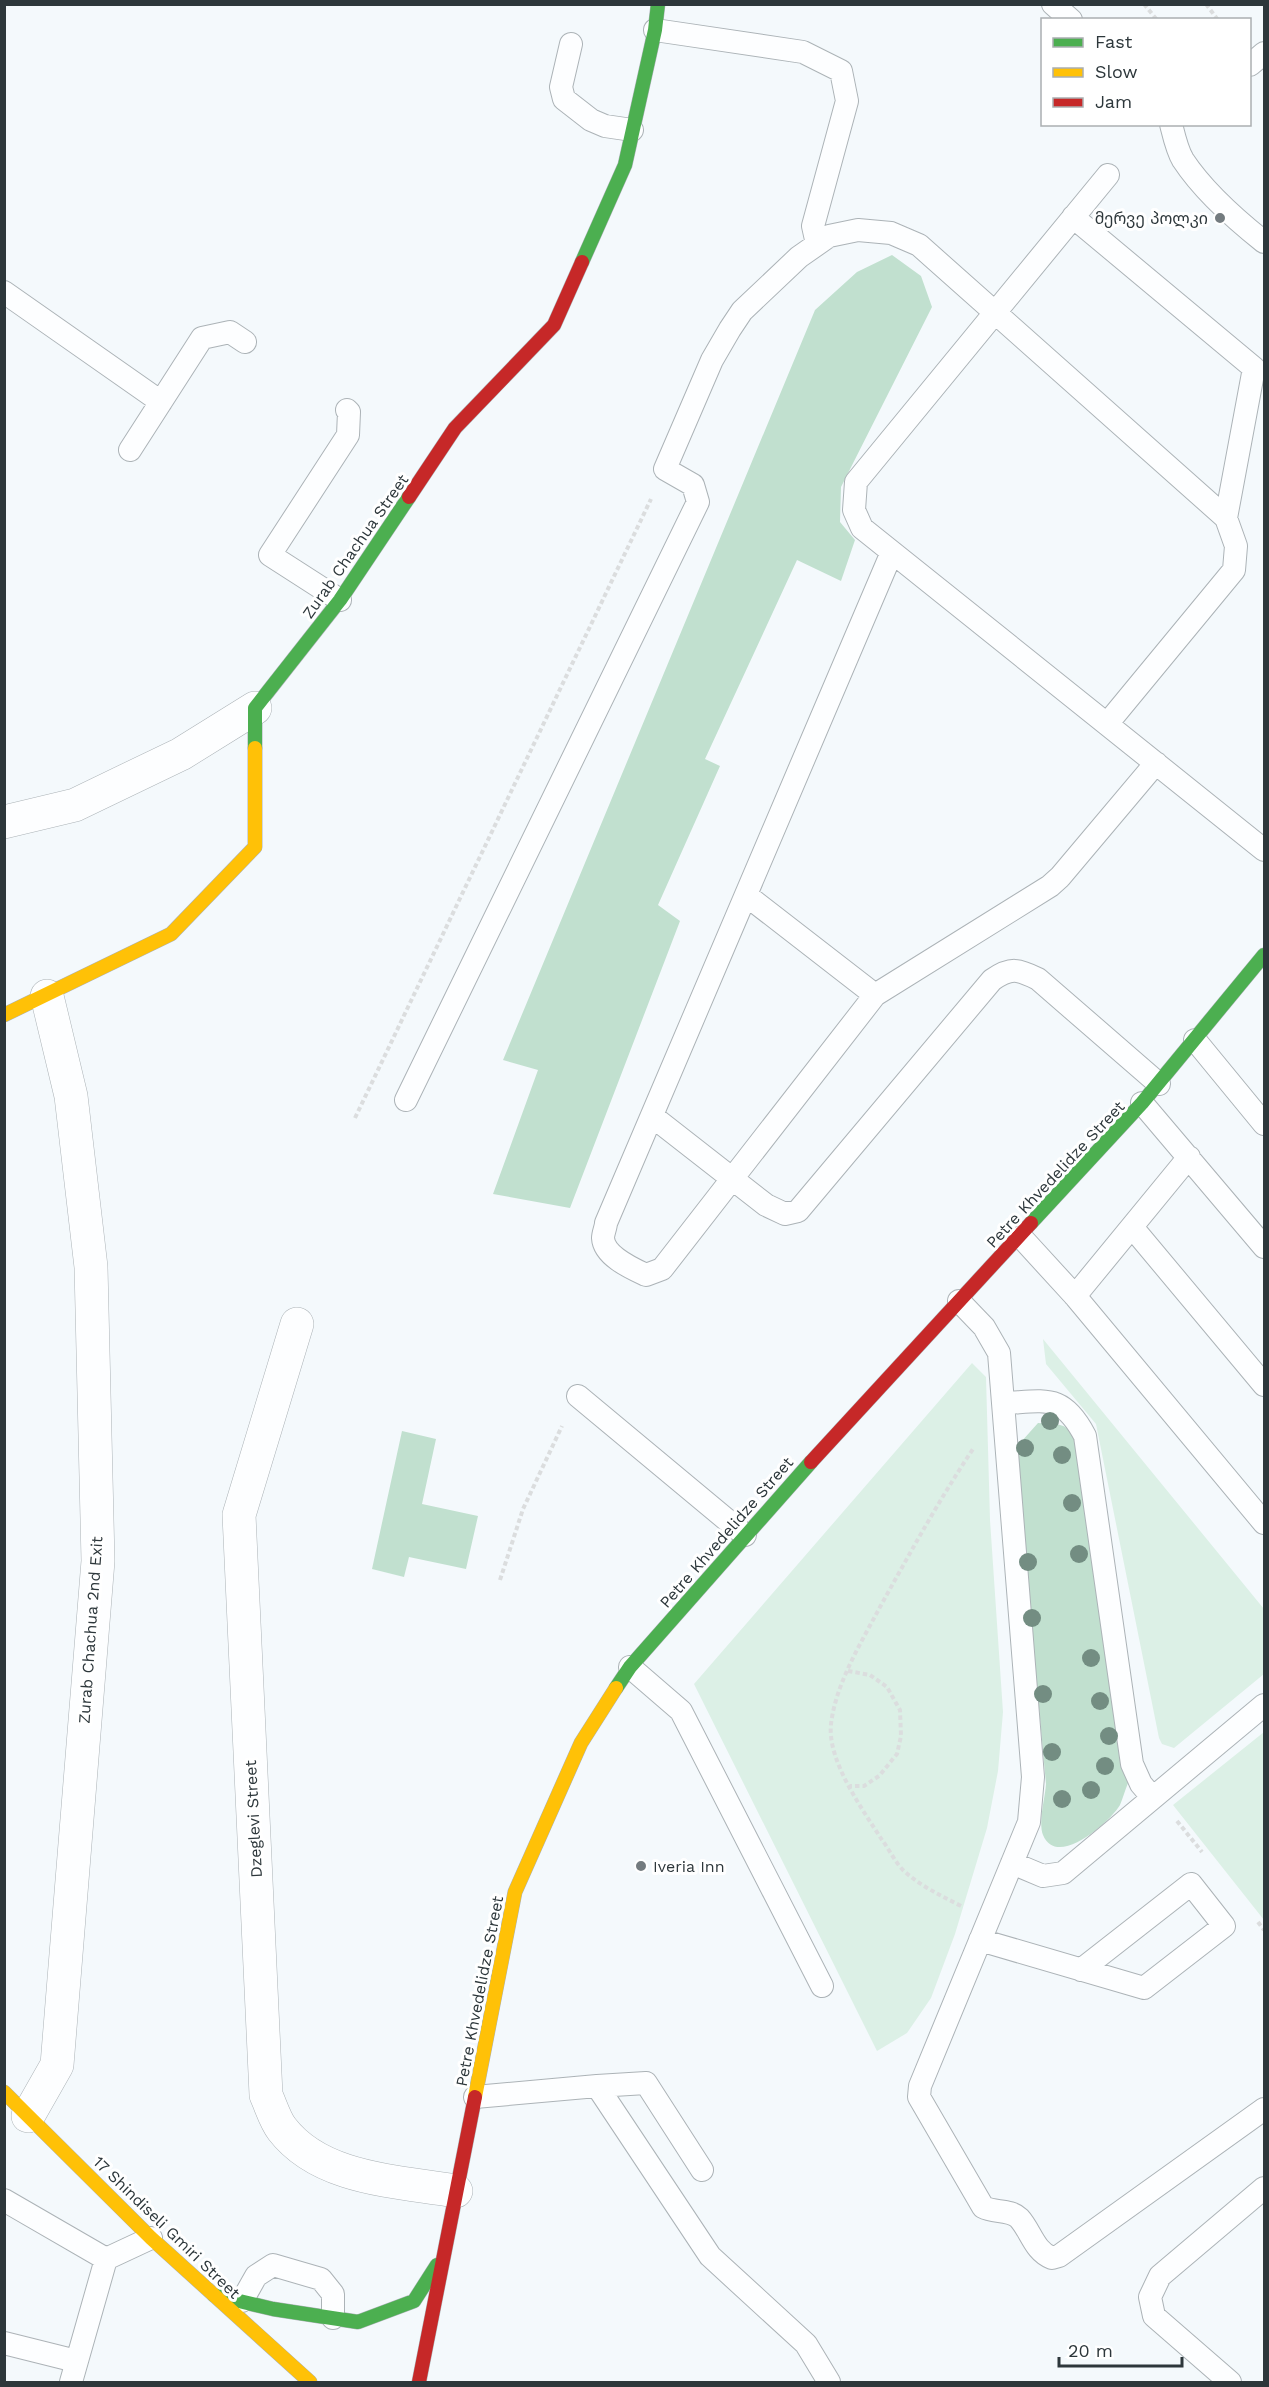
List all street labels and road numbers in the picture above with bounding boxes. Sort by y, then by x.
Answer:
street label: Zurab Chachua Street [298,470,413,622]
street label: Petre Khvedelidze Street [982,1097,1129,1252]
street label: Petre Khvedelidze Street [656,1453,797,1612]
street label: Zurab Chachua 2nd Exit [74,1535,107,1724]
street label: Dzeglevi Street [241,1759,266,1878]
street label: Petre Khvedelidze Street [452,1894,507,2088]
street label: 17 Shindiseli Gmiri Street [89,2152,244,2303]

